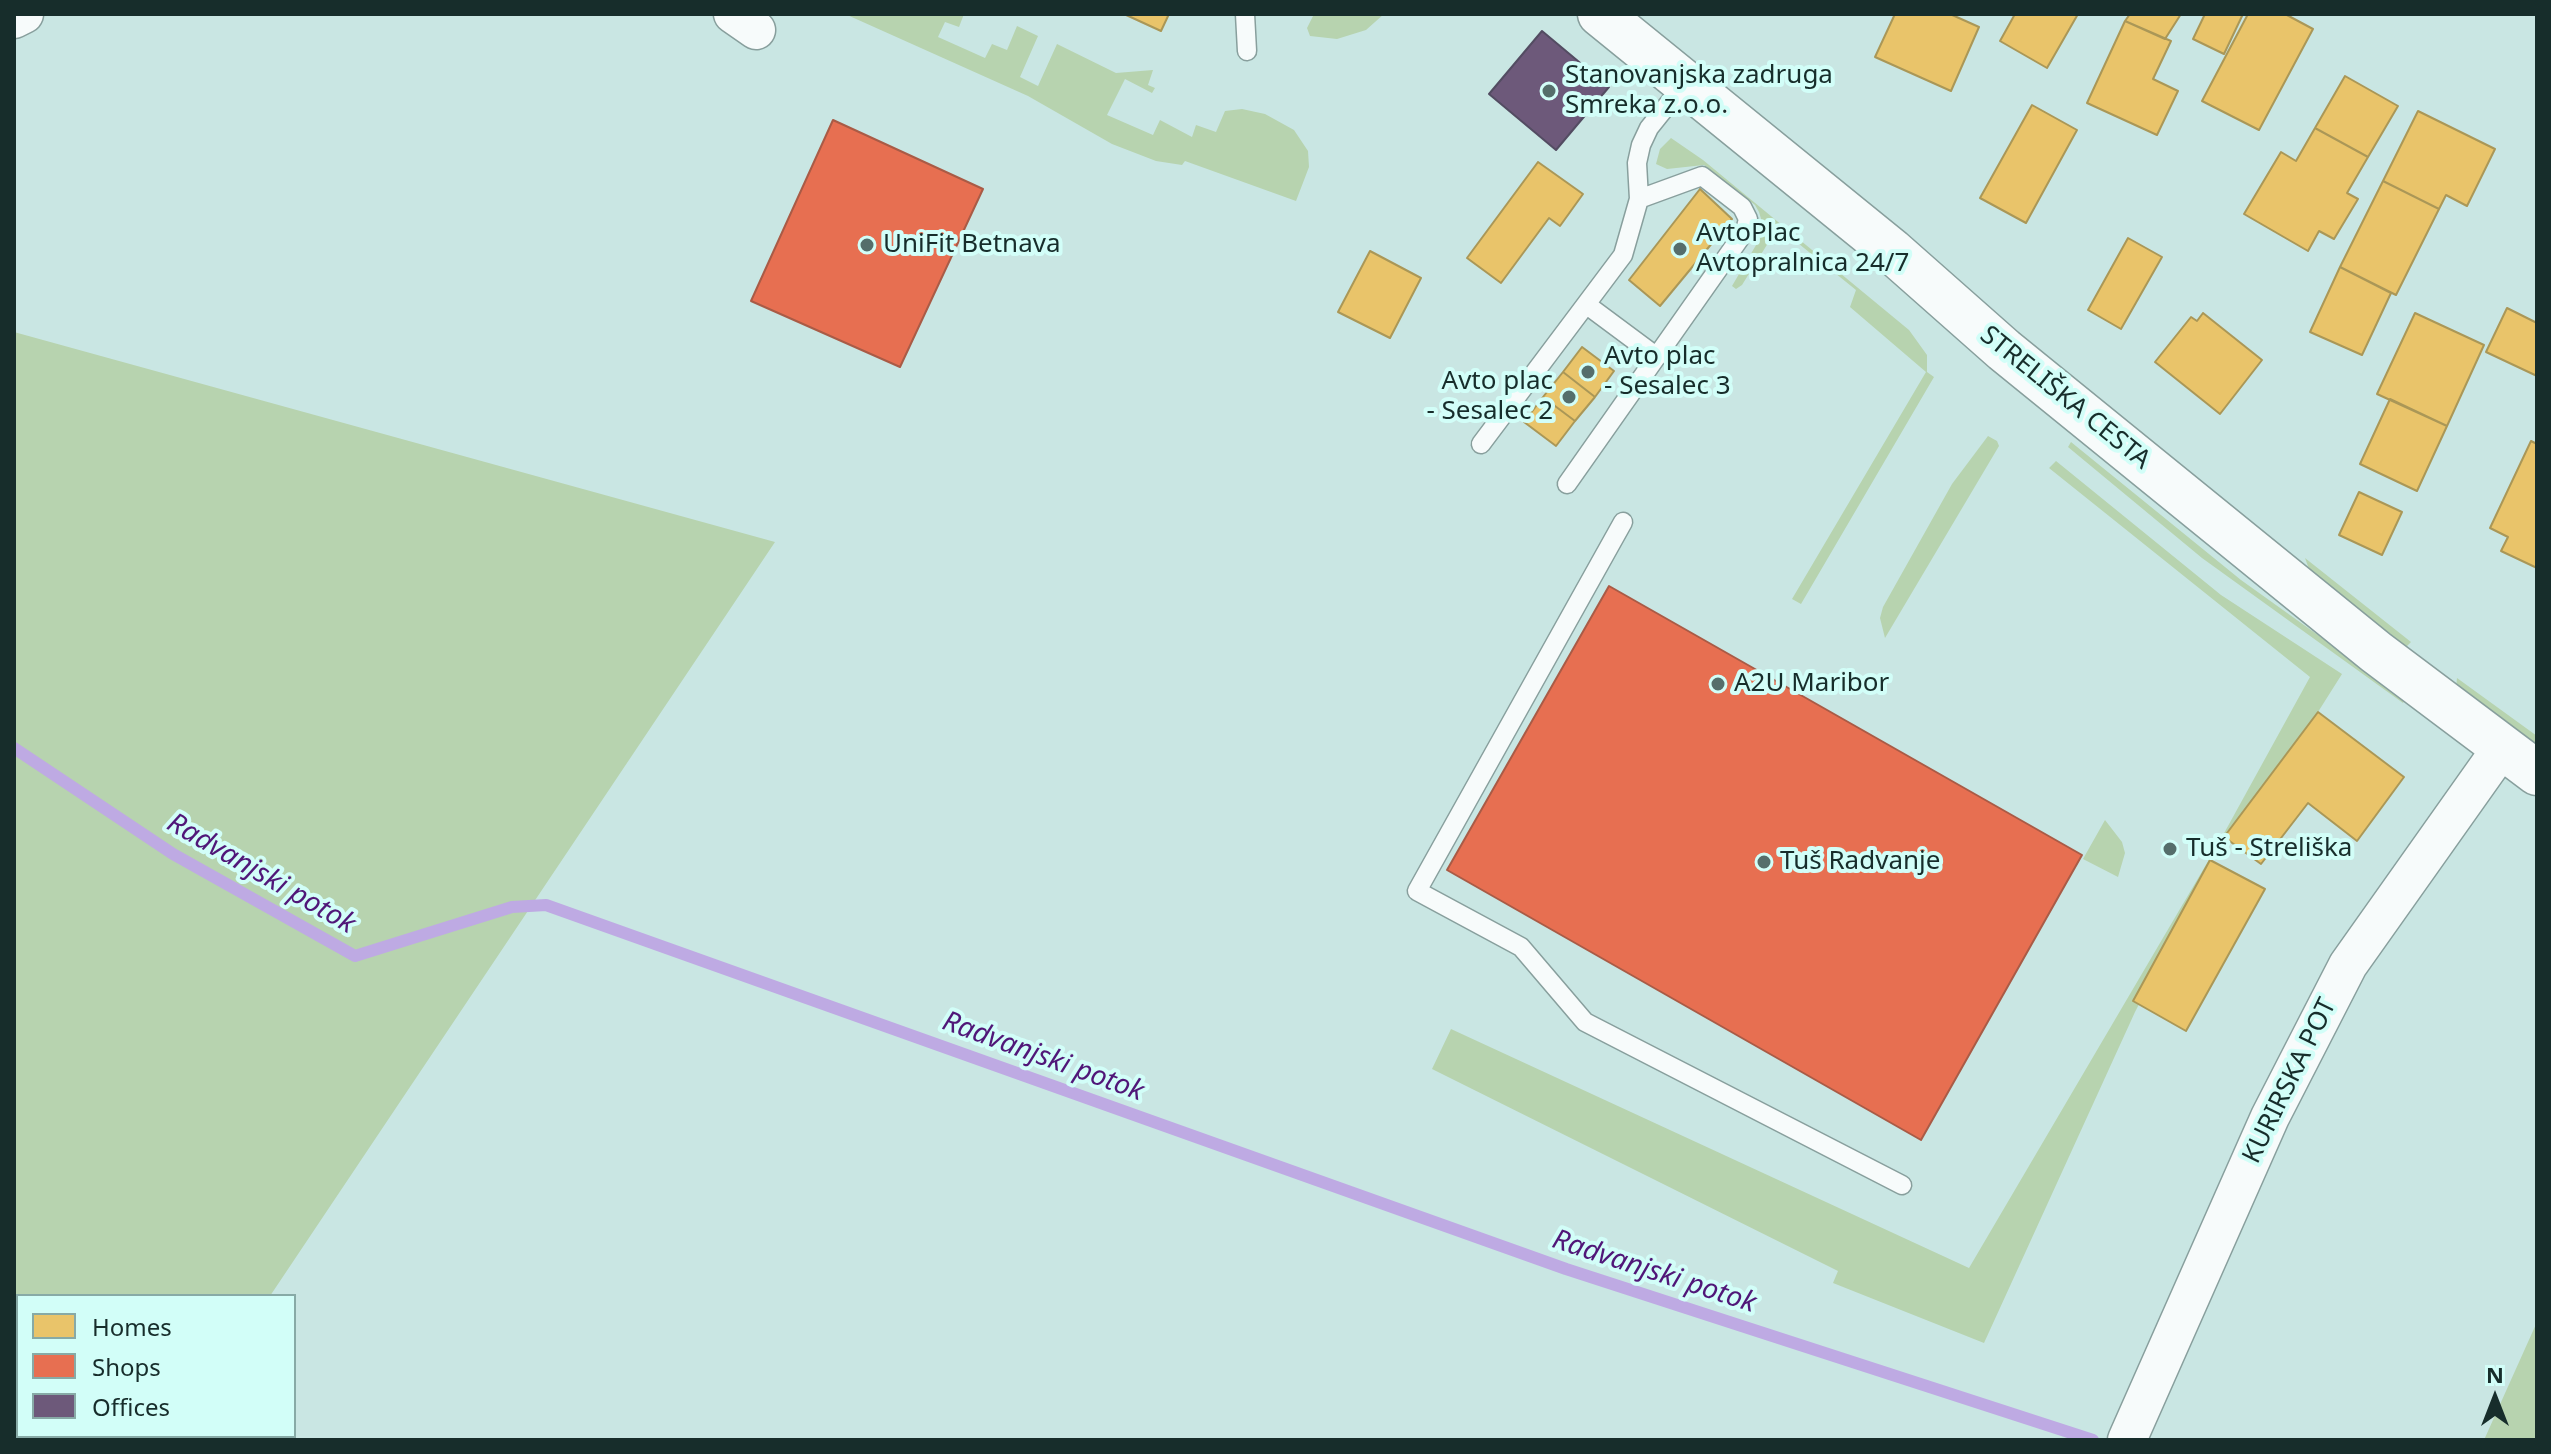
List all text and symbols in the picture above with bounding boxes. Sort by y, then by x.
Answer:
place label: Stanovanjska zadruga Smreka z.o.o. [1565,60,1833,122]
marker: Stanovanjska zadruga Smreka z.o.o. [1540,82,1558,100]
place label: AvtoPlac Avtopralnica 24/7 [1696,218,1909,280]
place label: UniFit Betnava [883,229,1061,261]
marker: UniFit Betnava [858,236,876,254]
marker: AvtoPlac Avtopralnica 24/7 [1671,240,1689,258]
street label: STRELIŠKA CESTA [1974,320,2156,476]
place label: Avto plac - Sesalec 3 [1604,341,1731,402]
marker: Avto plac - Sesalec 3 [1579,363,1597,381]
place label: Avto plac - Sesalec 2 [1426,366,1553,428]
marker: Avto plac - Sesalec 2 [1560,388,1578,406]
place label: A2U Maribor [1734,668,1889,700]
marker: A2U Maribor [1709,675,1727,693]
water label: Radvanjski potok [161,806,361,942]
place label: Tuš - Streliška [2186,833,2352,865]
marker: Tuš - Streliška [2161,840,2179,858]
place label: Tuš Radvanje [1780,846,1940,878]
marker: Tuš Radvanje [1755,853,1773,871]
street label: KURIRSKA POT [2237,993,2343,1169]
water label: Radvanjski potok [938,1005,1148,1109]
water label: Radvanjski potok [1548,1223,1760,1321]
legend [16,1294,296,1438]
text: Homes [92,1310,172,1343]
text: Shops [92,1350,161,1383]
north arrow [2455,1358,2535,1438]
text: N [2486,1359,2504,1389]
text: Offices [92,1390,170,1423]

